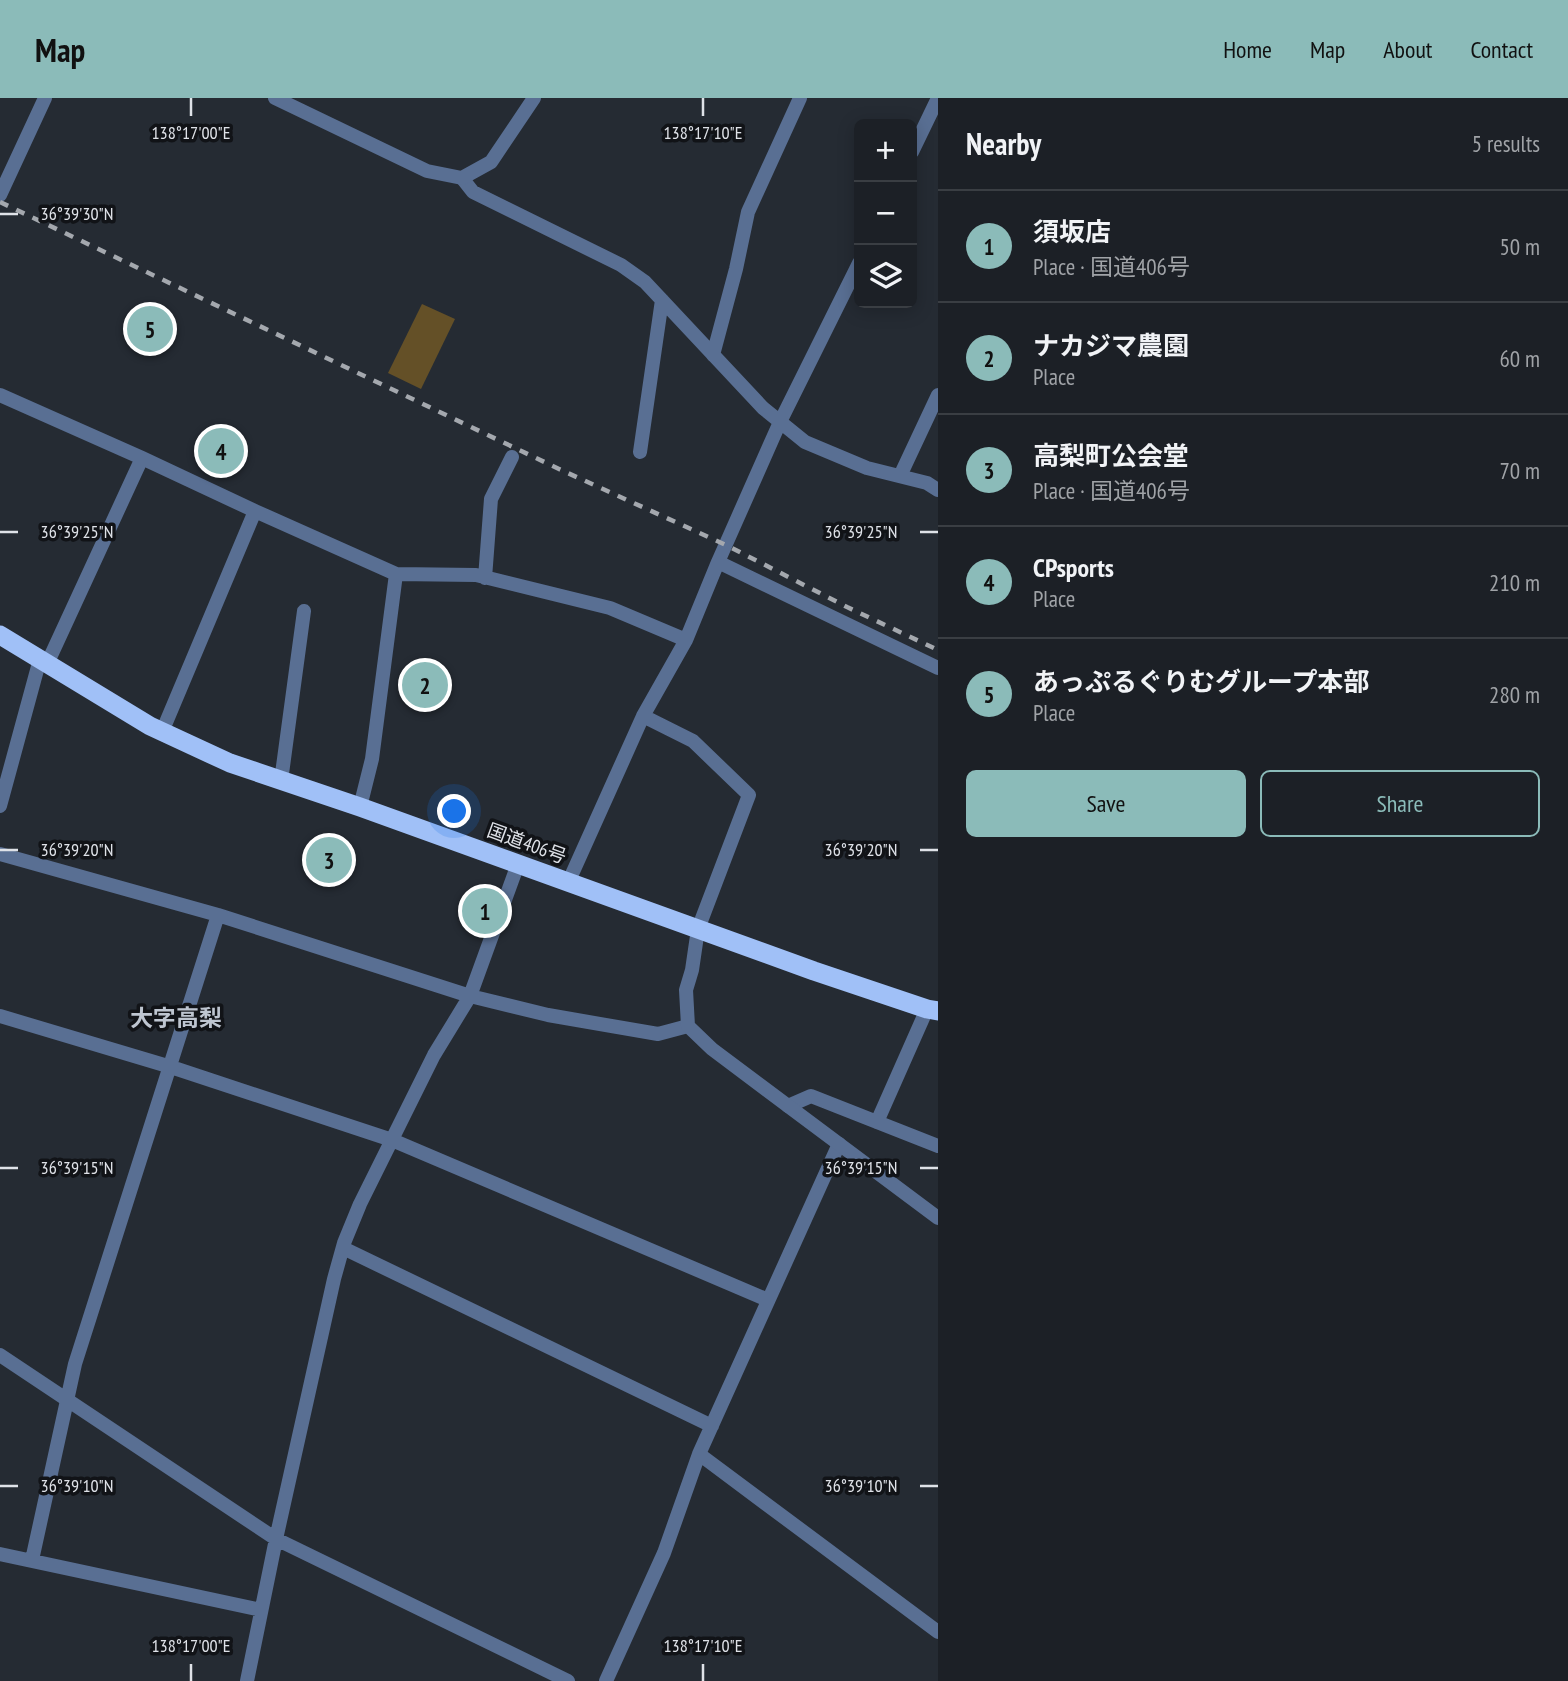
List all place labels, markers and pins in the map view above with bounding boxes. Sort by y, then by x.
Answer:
pin: 5 [127,303,173,355]
pin: 4 [198,425,244,477]
pin: 2 [402,659,448,711]
pin: 3 [306,834,352,886]
pin: 1 [462,885,508,937]

